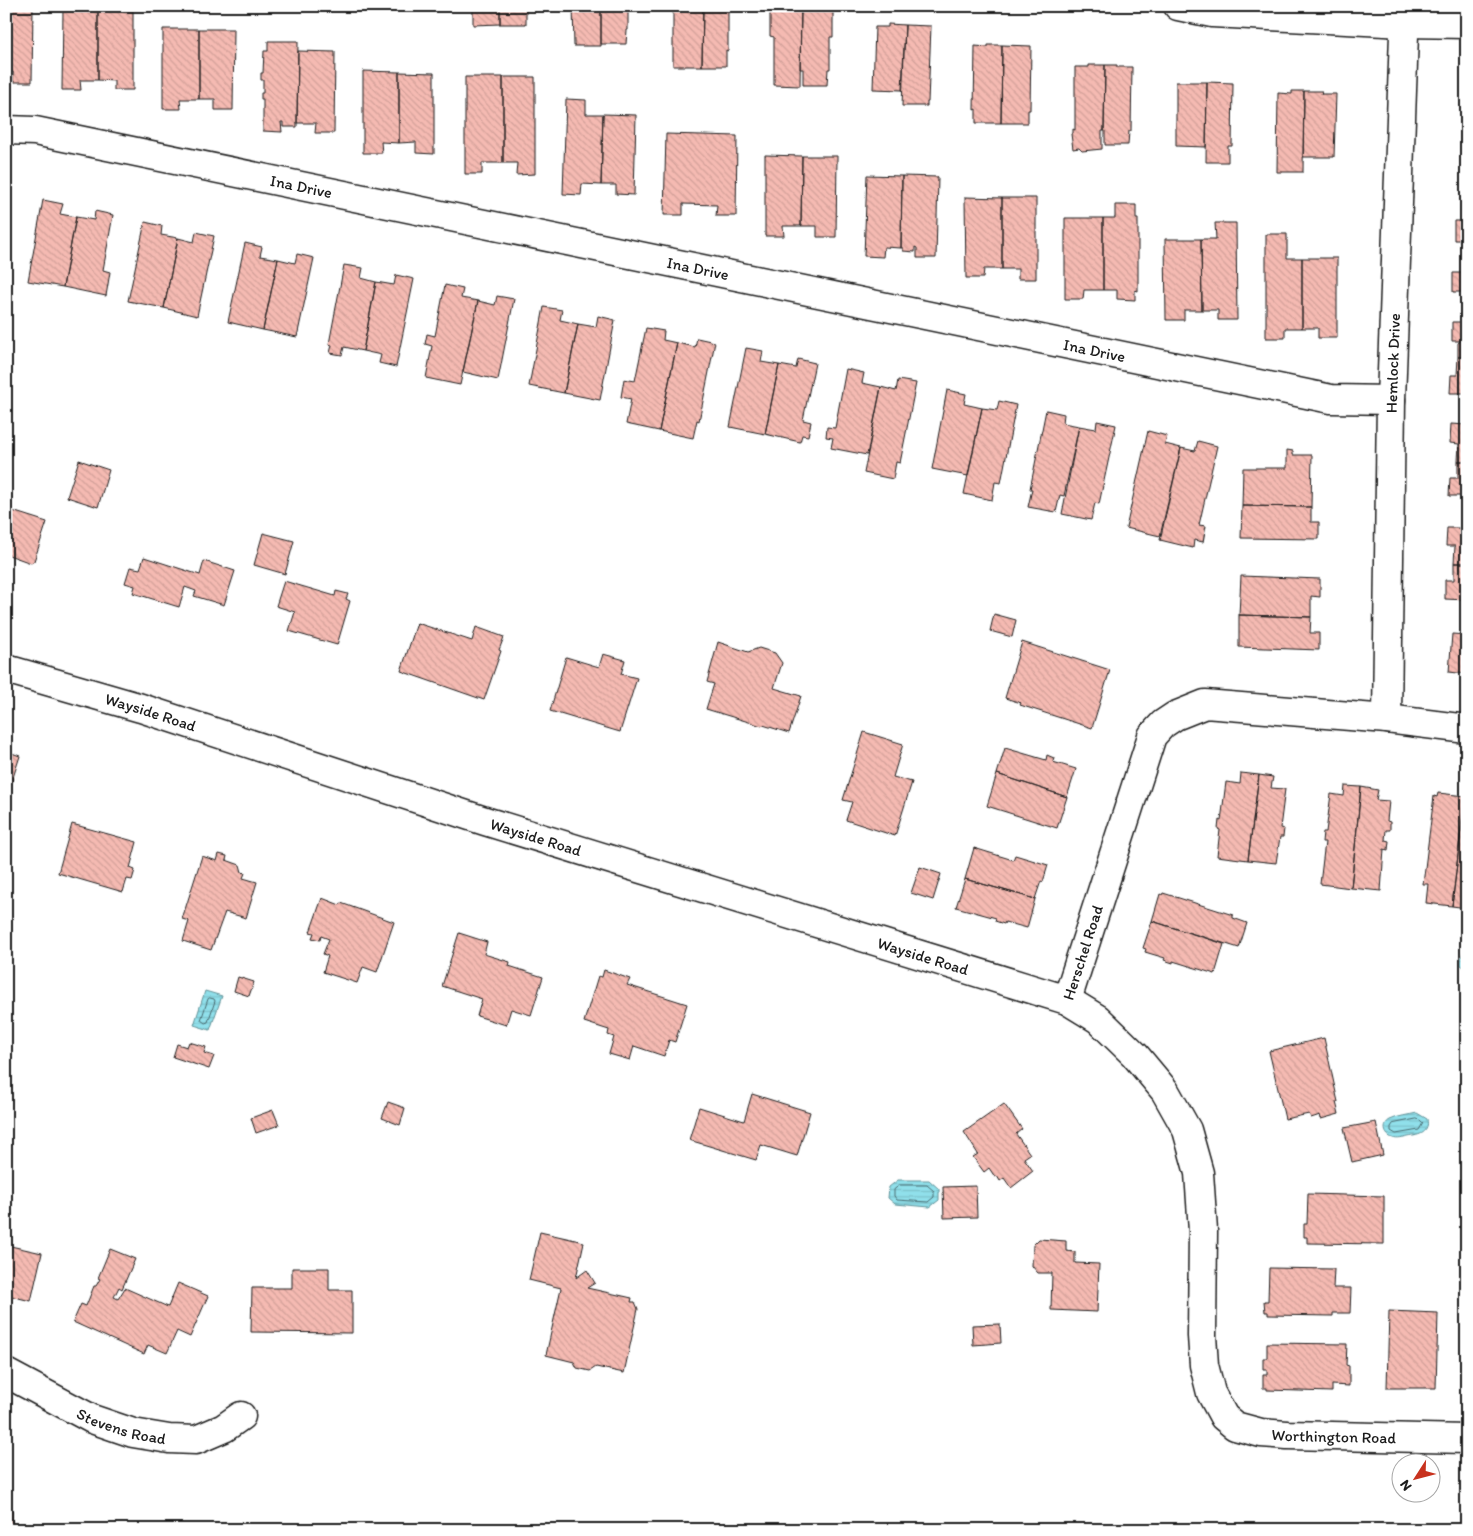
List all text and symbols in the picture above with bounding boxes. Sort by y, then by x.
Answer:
street label: Ina Drive [269,170,334,202]
street label: Ina Drive [665,252,731,284]
street label: Hemlock Drive [1381,313,1404,413]
street label: Ina Drive [1062,334,1128,366]
street label: Wayside Road [103,689,199,735]
street label: Wayside Road [488,814,584,860]
street label: Herschel Road [1058,902,1107,1002]
street label: Wayside Road [875,933,971,979]
street label: Stevens Road [74,1403,168,1448]
street label: Worthington Road [1271,1424,1397,1447]
north arrow [1390,1454,1440,1504]
text: N [1396,1477,1416,1494]

